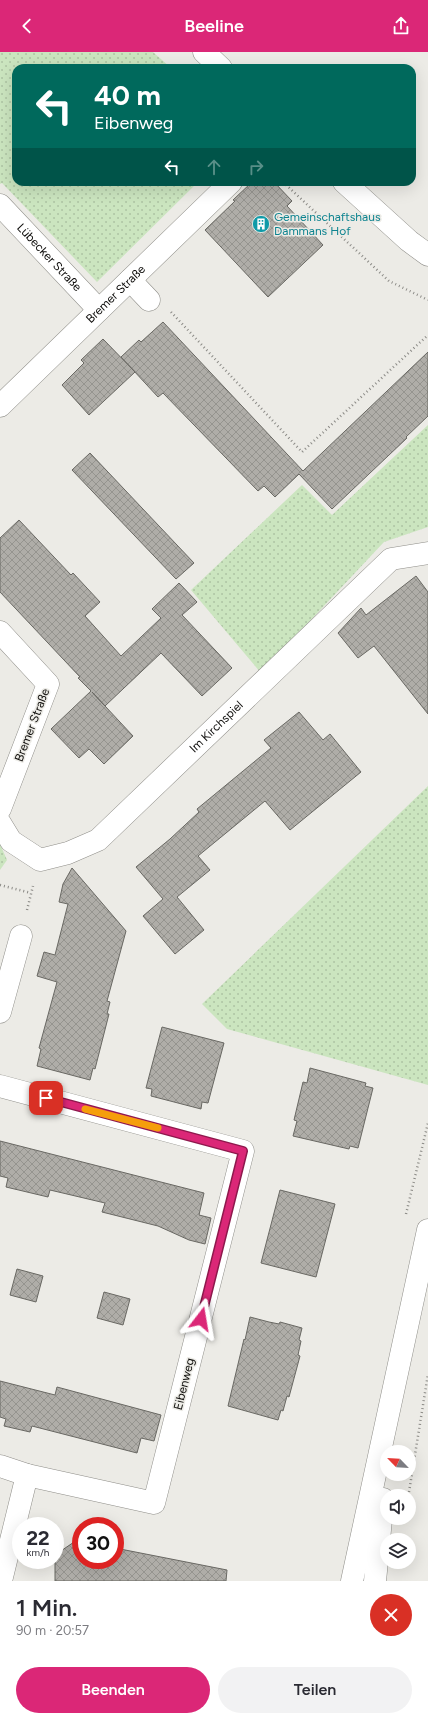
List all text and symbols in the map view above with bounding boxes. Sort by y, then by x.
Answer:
icon: back [16,15,38,37]
text: Beeline [184,15,244,37]
icon: share [390,15,412,37]
text: 40 m [94,78,161,112]
icon: left [28,80,80,132]
text: Eibenweg [94,112,173,134]
icon: left [161,156,183,178]
icon: ahead [203,156,225,178]
icon: right [245,156,267,178]
place label: Gemeinschaftshaus Dammans Hof [274,210,381,238]
building icon: Gemeinschaftshaus Dammans Hof [251,214,271,234]
street label: Lübecker Straße [14,221,85,294]
street label: Bremer Straße [83,262,148,326]
street label: Bremer Straße [12,686,53,764]
street label: Im Kirchspiel [187,698,246,755]
pin [29,1081,63,1115]
icon: arrive [35,1087,57,1109]
position arrow [180,1298,222,1340]
street label: Eibenweg [171,1357,197,1411]
north arrow [380,1445,416,1481]
map controls [380,1445,416,1569]
button: sound [380,1489,416,1525]
speed limit sign: 30 [72,1517,124,1569]
text: 22 [26,1526,50,1550]
button: layers [380,1533,416,1569]
text: km/h [27,1546,49,1559]
text: 1 Min. [16,1593,77,1622]
button: close [370,1594,412,1636]
text: 90 m · 20:57 [16,1623,89,1638]
button: Beenden [16,1667,210,1713]
button: Teilen [218,1667,412,1713]

